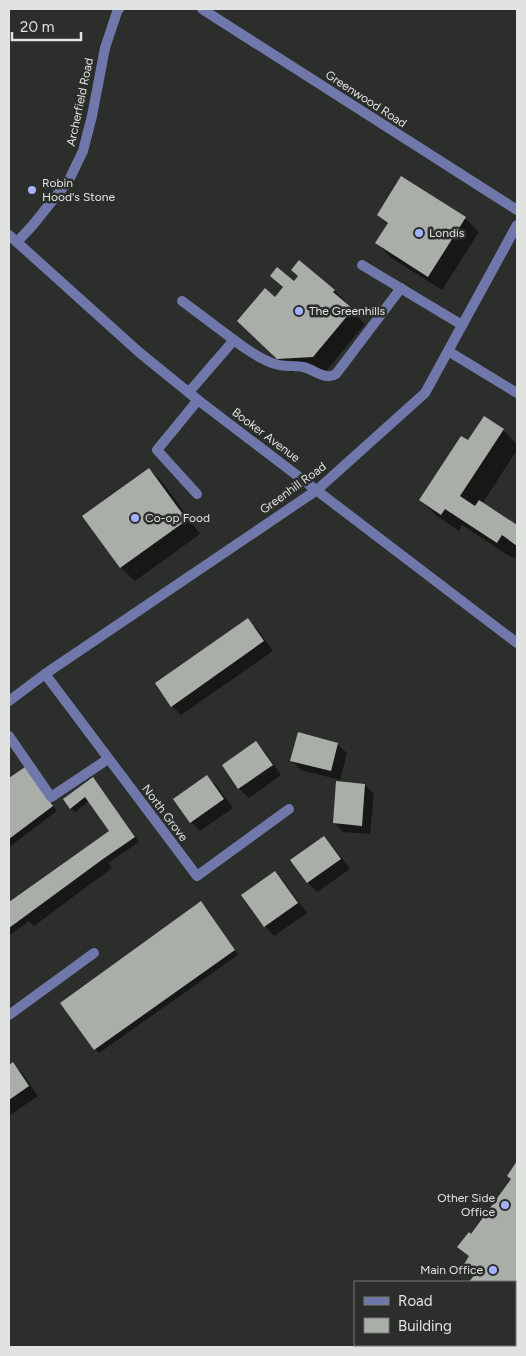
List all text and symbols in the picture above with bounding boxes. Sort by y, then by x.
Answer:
scale bar [12,10,81,42]
text: 20 m [20,18,54,36]
street label: Archerfield Road [64,57,96,147]
street label: Greenwood Road [323,68,409,130]
place label: Robin Hood's Stone [42,176,115,204]
marker: Robin Hood's Stone [26,184,38,196]
place label: Londis [429,226,465,240]
marker: Londis [413,227,425,239]
place label: The Greenhills [309,304,386,318]
marker: The Greenhills [293,305,305,317]
street label: Booker Avenue [229,405,303,465]
street label: Greenhill Road [257,459,329,517]
place label: Co-op Food [145,511,210,525]
marker: Co-op Food [129,512,141,524]
street label: North Grove [139,782,191,844]
place label: Other Side Office [437,1191,495,1219]
marker: Other Side Office [499,1199,511,1211]
place label: Main Office [420,1263,483,1277]
marker: Main Office [487,1264,499,1276]
legend [354,1281,516,1346]
text: Road [398,1292,433,1310]
text: Building [398,1317,452,1335]

